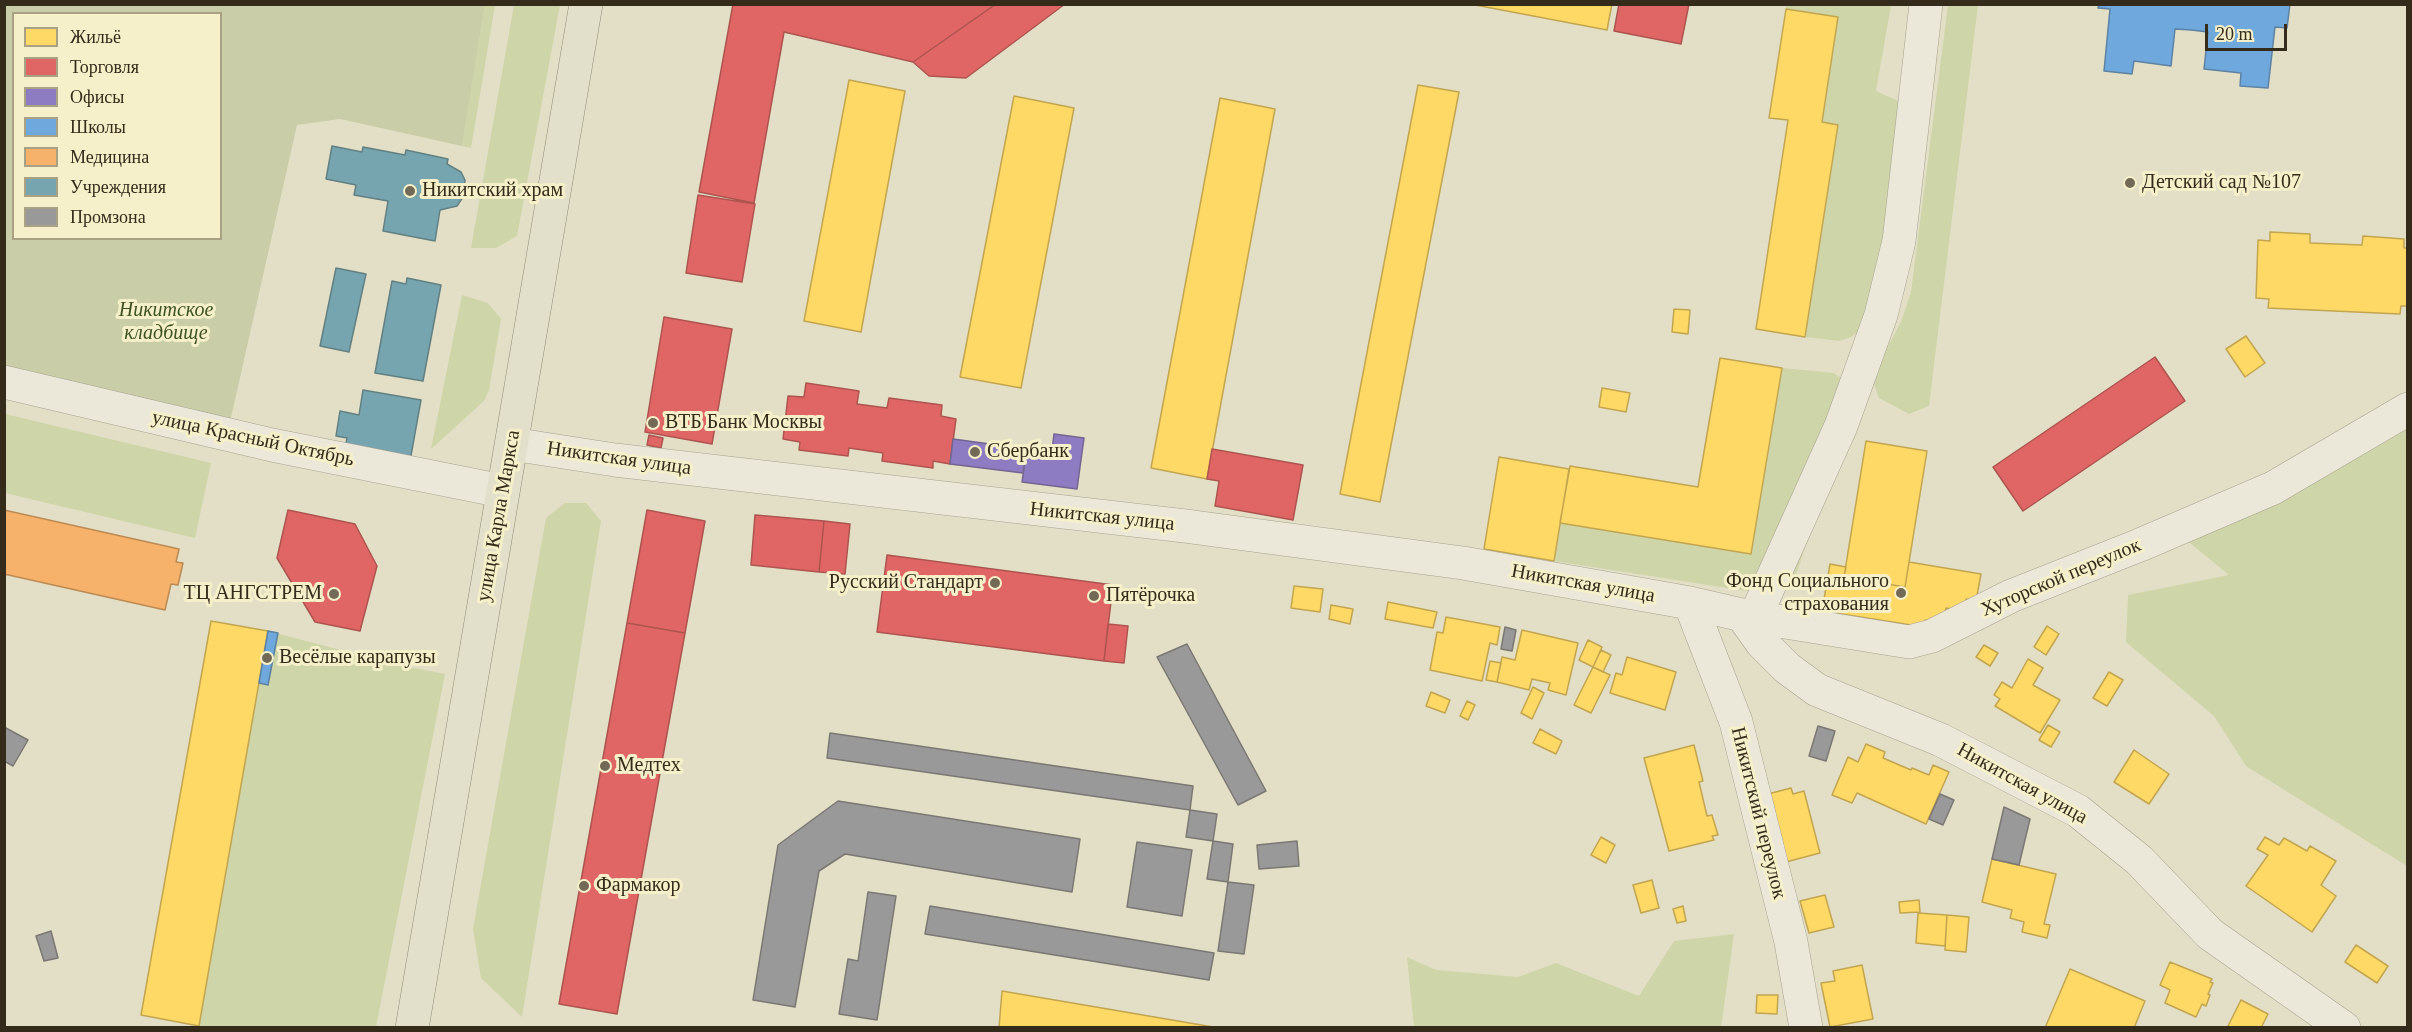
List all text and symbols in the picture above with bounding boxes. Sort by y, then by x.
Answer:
legend [12,12,222,240]
scale bar [2208,12,2290,50]
text: 20 m [2216,24,2253,44]
text: Жильё [70,27,121,47]
text: Торговля [70,57,139,77]
text: Офисы [70,87,124,107]
text: Школы [70,117,126,137]
text: Медицина [70,147,149,167]
place label: Детский сад №107 [2142,171,2301,195]
marker: Детский сад №107 [2123,176,2137,190]
text: Учреждения [70,177,166,197]
place label: Никитский храм [422,179,563,203]
marker: Никитский храм [403,184,417,198]
text: Промзона [70,207,146,227]
park label: Никитское кладбище [119,299,213,346]
street label: улица Красный Октябрь [150,406,356,472]
place label: ВТБ Банк Москвы [665,411,822,435]
marker: ВТБ Банк Москвы [646,416,660,430]
street label: улица Карла Маркса [472,428,526,604]
street label: Никитская улица [545,437,693,481]
place label: Сбербанк [987,440,1069,464]
marker: Сбербанк [968,445,982,459]
street label: Никитская улица [1028,497,1176,537]
street label: Хуторской переулок [1978,534,2144,622]
street label: Никитская улица [1509,560,1657,608]
place label: Фонд Социального страхования [1726,570,1889,617]
place label: Русский Стандарт [829,571,983,595]
marker: Русский Стандарт [988,576,1002,590]
place label: ТЦ АНГСТРЕМ [183,582,322,606]
place label: Пятёрочка [1106,584,1195,608]
marker: Фонд Социального страхования [1894,586,1908,600]
marker: ТЦ АНГСТРЕМ [327,587,341,601]
marker: Пятёрочка [1087,589,1101,603]
place label: Весёлые карапузы [279,646,436,670]
marker: Весёлые карапузы [260,651,274,665]
street label: Никитский переулок [1725,725,1791,901]
street label: Никитская улица [1953,738,2091,830]
place label: Медтех [617,754,681,778]
marker: Медтех [598,759,612,773]
place label: Фармакор [596,874,680,898]
marker: Фармакор [577,879,591,893]

